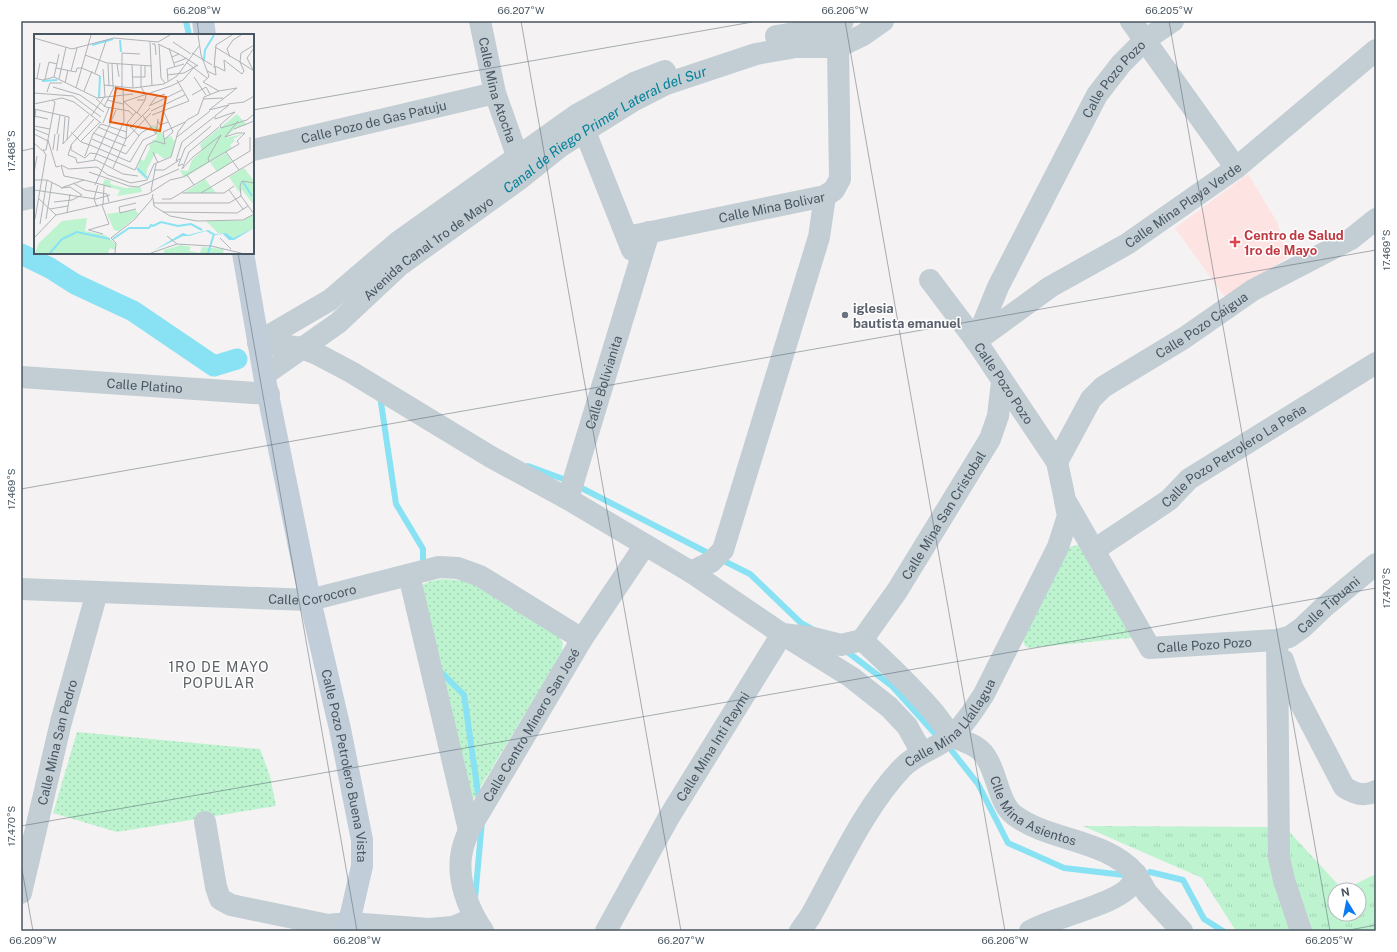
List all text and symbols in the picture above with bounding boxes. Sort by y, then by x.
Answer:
text: 66.208°W [173,4,221,16]
text: 66.207°W [498,4,545,16]
text: 66.206°W [821,4,869,16]
text: 66.205°W [1145,4,1193,16]
inset map [34,34,254,254]
street label: Calle Mina Atocha [476,36,519,145]
street label: Calle Pozo Pozo [1079,37,1148,120]
water label: Canal de Riego Primer Lateral del Sur [500,63,709,196]
street label: Calle Pozo de Gas Patuju [299,97,448,146]
text: 17.468°S [5,130,17,172]
street label: Calle Mina Playa Verde [1122,159,1244,251]
street label: Calle Mina Bolivar [717,189,827,225]
street label: Avenida Canal 1ro de Mayo [360,193,496,303]
place label: Centro de Salud 1ro de Mayo [1244,228,1344,258]
text: 17.469°S [1380,229,1392,271]
marker: Centro de Salud 1ro de Mayo [1229,236,1241,248]
street label: Calle Pozo Caigua [1153,289,1250,361]
place label: iglesia bautista emanuel [853,301,961,331]
marker: iglesia bautista emanuel [840,310,850,320]
street label: Calle Bolivianita [582,334,625,431]
street label: Calle Pozo Pozo [972,339,1037,427]
street label: Calle Platino [106,375,183,396]
street label: Calle Pozo Petrolero La Peña [1159,401,1309,510]
street label: Calle Mina San Cristobal [898,448,988,582]
text: 17.469°S [5,468,17,510]
text: 17.470°S [1380,567,1392,608]
street label: Calle Tipuani [1294,573,1362,636]
street label: Calle Corocoro [268,581,358,608]
street label: Calle Pozo Pozo [1157,634,1252,655]
street label: Calle Centro Minero San José [480,645,582,805]
district label: 1RO DE MAYO POPULAR [168,659,270,691]
street label: Calle Pozo Petrolero Buena Vista [319,668,370,862]
street label: Calle Mina Llallagua [902,676,998,770]
street label: Calle Mina San Pedro [34,678,80,807]
street label: Calle Mina Inti Raymi [673,689,752,804]
street label: Clle Mina Asientos [987,774,1078,848]
text: 17.470°S [5,805,17,846]
north arrow [1327,882,1367,922]
text: N [1340,885,1351,899]
text: 66.209°W [9,934,57,946]
text: 66.208°W [333,934,381,946]
text: 66.207°W [658,934,705,946]
text: 66.206°W [981,934,1029,946]
text: 66.205°W [1305,934,1353,946]

